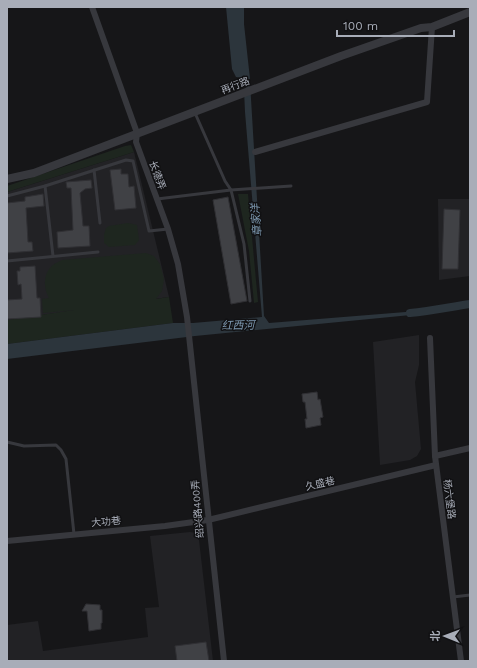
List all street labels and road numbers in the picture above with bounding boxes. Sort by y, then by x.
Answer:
street label: 再行路 [219,75,251,96]
street label: 长德弄 [147,159,168,191]
street label: 久盛巷 [304,475,336,492]
street label: 绍兴路400弄 [189,479,206,539]
street label: 杨六堡路 [442,479,457,520]
street label: 大功巷 [91,515,121,528]

